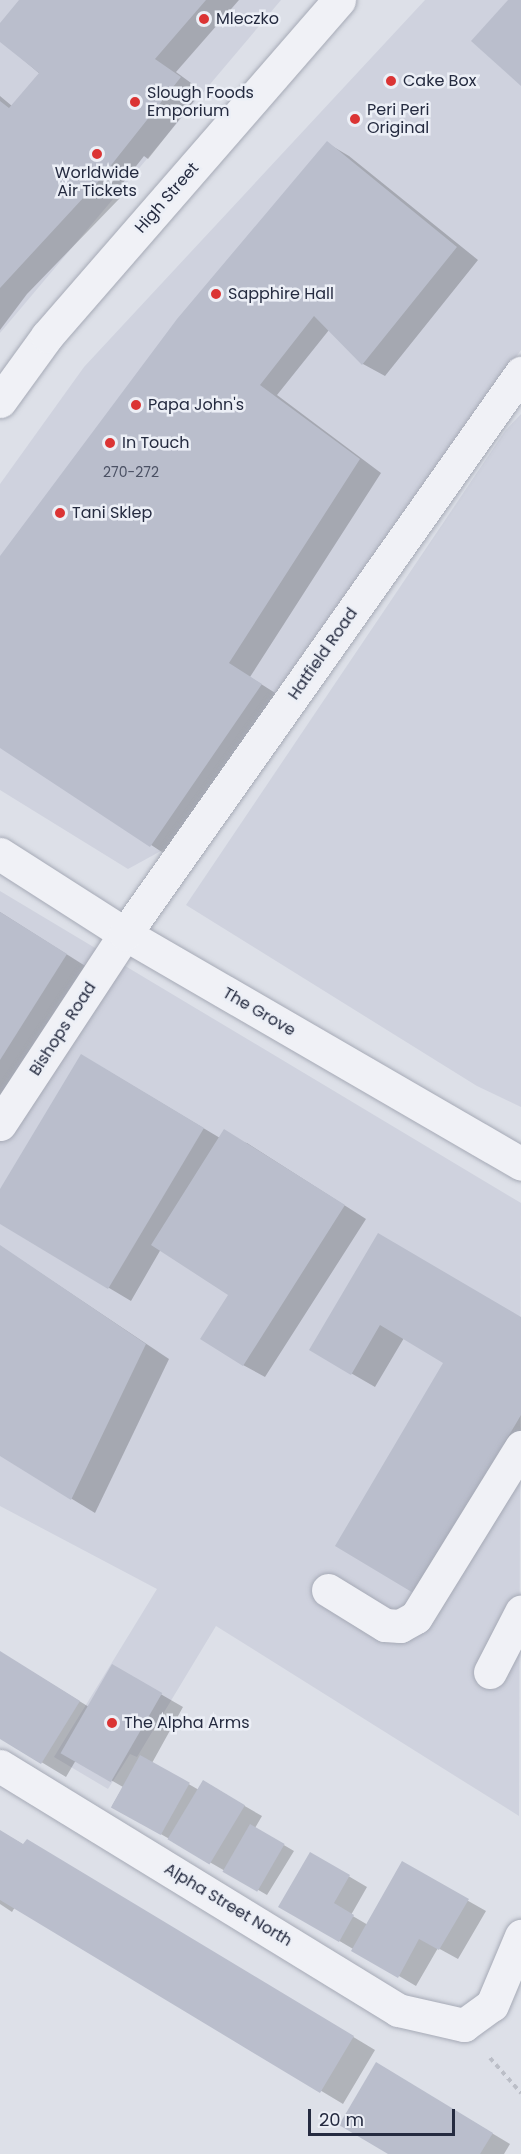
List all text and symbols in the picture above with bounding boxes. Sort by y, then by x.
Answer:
place label: Mleczko [216,9,279,29]
marker: Mleczko [197,12,211,26]
place label: Cake Box [403,71,476,91]
marker: Cake Box [384,74,398,88]
place label: Slough Foods Emporium [147,83,254,121]
marker: Slough Foods Emporium [128,95,142,109]
place label: Peri Peri Original [367,100,429,138]
marker: Peri Peri Original [348,112,362,126]
marker: Worldwide Air Tickets [90,147,104,161]
street label: High Street [131,159,203,237]
place label: Worldwide Air Tickets [55,163,139,201]
place label: Sapphire Hall [228,284,334,304]
marker: Sapphire Hall [209,287,223,301]
place label: Papa John's [148,395,244,415]
marker: Papa John's [129,398,143,412]
place label: In Touch [122,433,190,453]
marker: In Touch [103,436,117,450]
house number: 270-272 [103,464,159,480]
place label: Tani Sklep [72,503,152,523]
marker: Tani Sklep [53,506,67,520]
street label: Hatfield Road [284,604,362,704]
street label: Bishops Road [26,979,100,1079]
street label: The Grove [219,984,299,1040]
place label: The Alpha Arms [124,1713,250,1733]
marker: The Alpha Arms [105,1716,119,1730]
street label: Alpha Street North [161,1859,295,1951]
scale bar [311,2097,458,2135]
text: 20 m [319,2107,364,2132]

